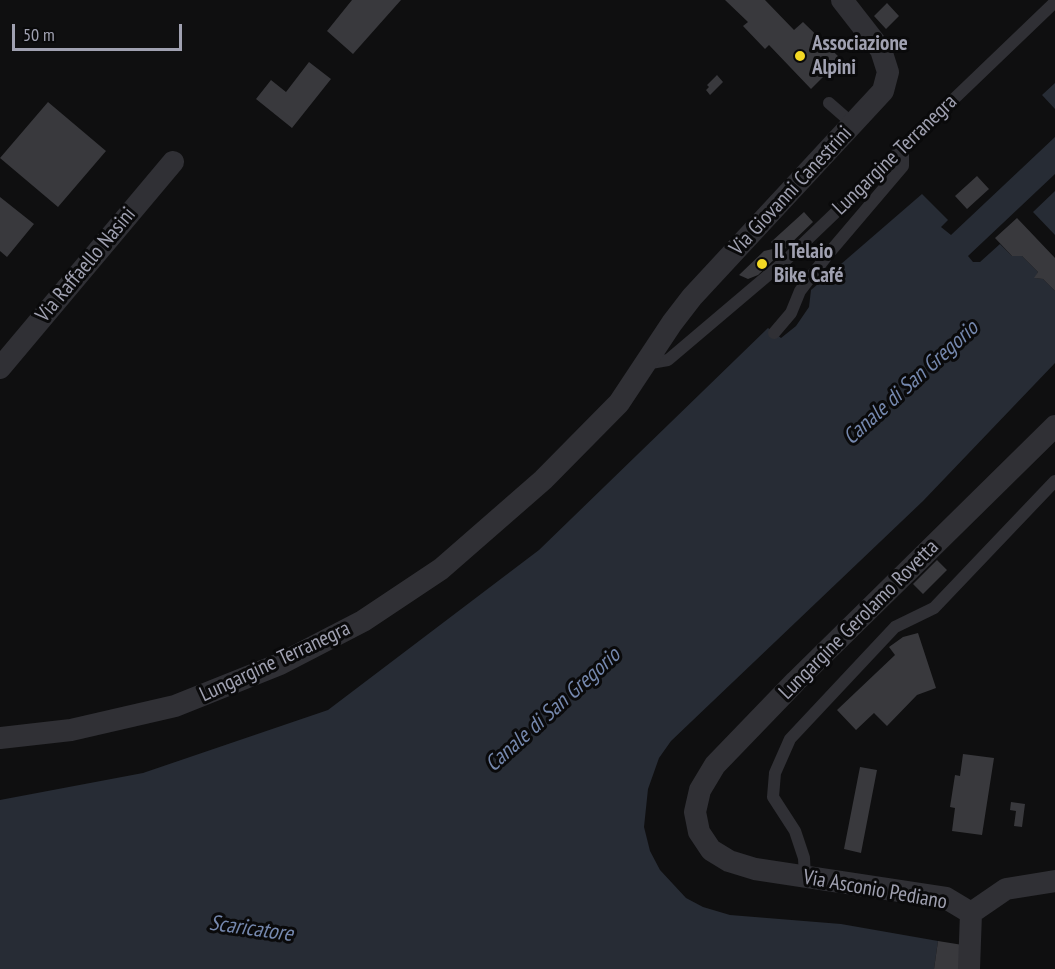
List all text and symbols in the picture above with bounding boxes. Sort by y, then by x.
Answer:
scale bar [15,12,184,50]
text: 50 m [23,23,55,46]
place label: Associazione Alpini [812,31,908,81]
marker: Associazione Alpini [793,49,807,63]
street label: Lungargine Terranegra [828,89,962,221]
street label: Via Giovanni Canestrini [725,121,857,261]
street label: Via Raffaello Nasini [31,203,141,327]
place label: Il Telaio Bike Café [774,239,843,289]
marker: Il Telaio Bike Café [755,257,769,271]
water label: Canale di San Gregorio [838,315,984,451]
street label: Lungargine Gerolamo Rovetta [774,535,944,705]
street label: Lungargine Terranegra [196,616,354,708]
water label: Canale di San Gregorio [480,642,626,778]
street label: Via Asconio Pediano [801,865,949,915]
water label: Scaricatore [208,910,294,948]

